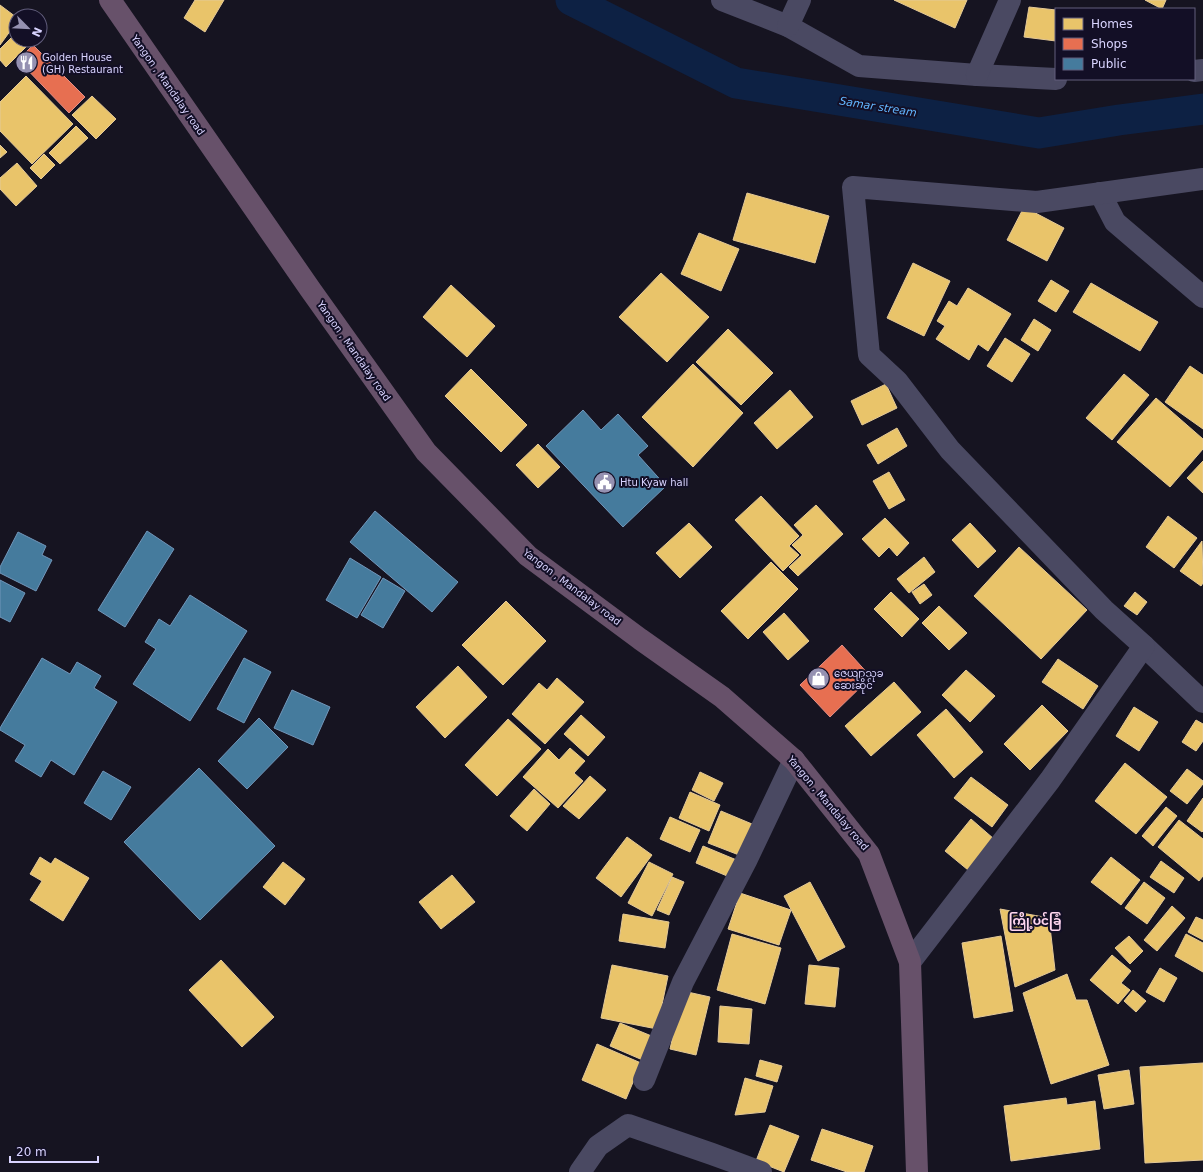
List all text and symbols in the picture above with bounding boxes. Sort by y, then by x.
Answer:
north arrow [8,8,48,48]
legend [1055,8,1195,80]
text: Homes [1091,17,1133,31]
text: N [29,25,44,39]
street label: Yangon , Mandalay road [129,32,207,137]
text: Shops [1091,37,1127,51]
restaurant icon: Golden House (GH) Restaurant [14,50,40,76]
place label: Golden House (GH) Restaurant [42,52,123,75]
text: Public [1091,57,1127,71]
water label: Samar stream [838,94,918,120]
street label: Yangon , Mandalay road [315,298,393,403]
public building icon: Htu Kyaw hall [591,469,617,495]
place label: Htu Kyaw hall [620,477,688,488]
street label: Yangon , Mandalay road [520,546,623,627]
shop icon: ဇေယျာသုခ ဆေးဆိုင် [806,666,832,692]
place label: ဇေယျာသုခ ဆေးဆိုင် [834,668,884,694]
street label: Yangon , Mandalay road [785,753,871,852]
district label: ကြို့ပင်ခြံ [1009,911,1061,931]
scale bar [10,1138,98,1164]
text: 20 m [16,1145,47,1159]

